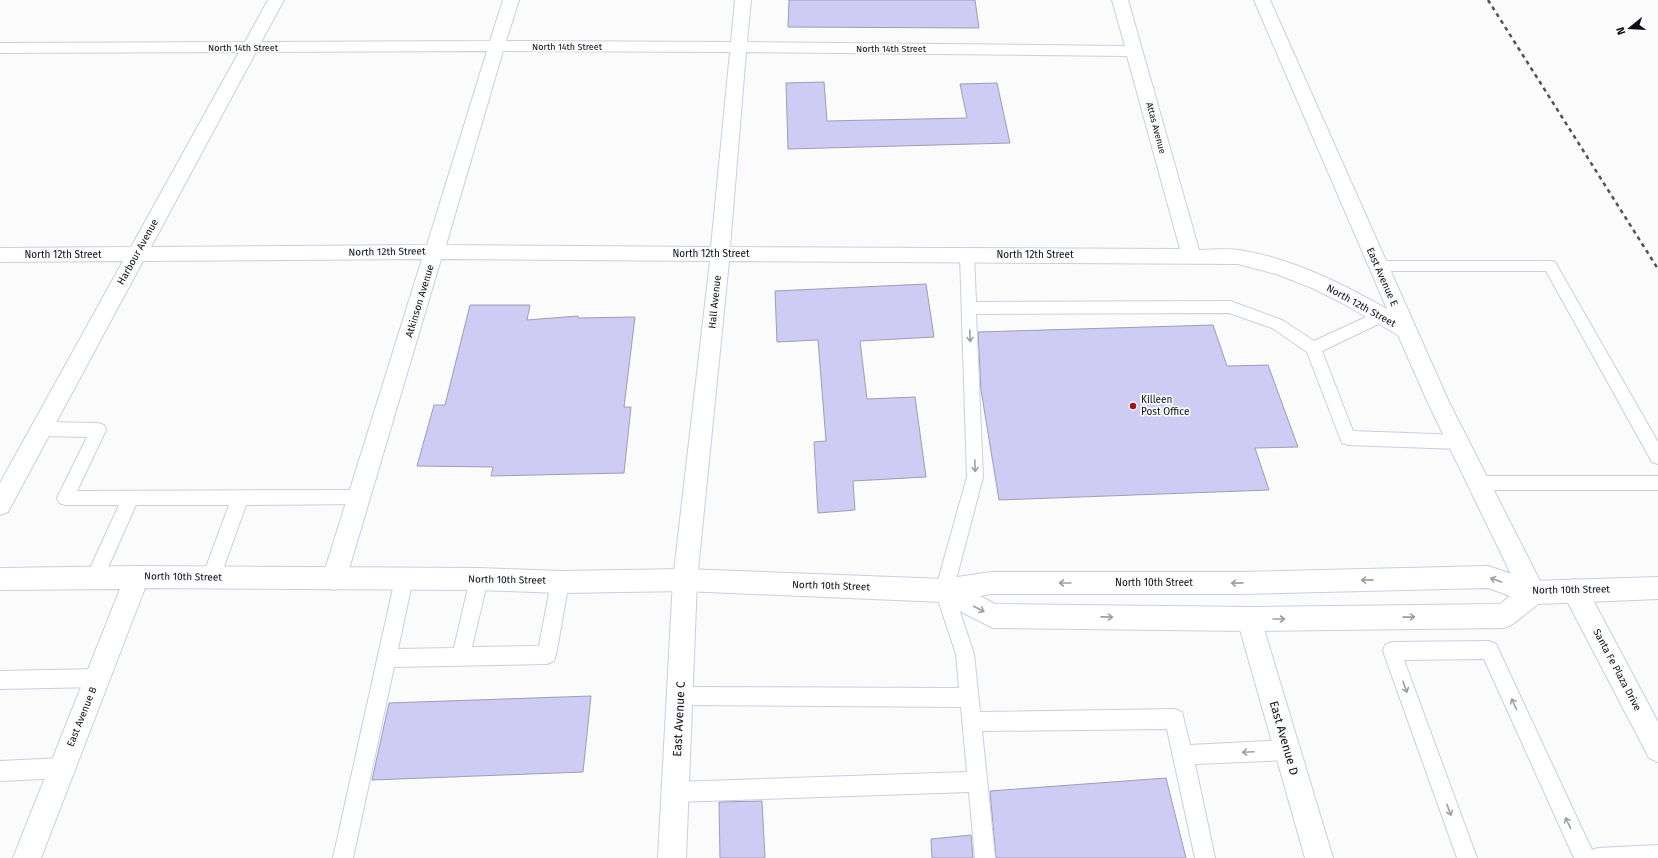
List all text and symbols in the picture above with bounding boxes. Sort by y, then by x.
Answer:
north arrow [1610,8,1650,48]
text: N [1614,25,1628,36]
street label: North 14th Street [532,42,603,52]
street label: North 14th Street [208,43,279,53]
street label: North 14th Street [856,44,927,54]
street label: Attas Avenue [1144,101,1168,155]
street label: Harbour Avenue [115,217,161,287]
street label: North 12th Street [348,245,426,259]
street label: East Avenue E [1364,246,1400,308]
street label: North 12th Street [672,248,750,260]
street label: North 12th Street [24,249,102,261]
street label: North 12th Street [996,249,1074,261]
street label: Atkinson Avenue [403,263,437,339]
street label: Hall Avenue [706,275,724,329]
street label: North 12th Street [1324,282,1398,330]
one-way arrow [967,329,974,342]
place label: Killeen Post Office [1141,394,1189,418]
marker: Killeen Post Office [1128,401,1138,411]
one-way arrow [971,459,978,472]
street label: North 10th Street [144,570,222,584]
street label: North 10th Street [468,573,546,587]
one-way arrow [1490,575,1502,583]
one-way arrow [1361,576,1374,584]
street label: North 10th Street [1115,577,1193,589]
street label: North 10th Street [792,579,870,593]
one-way arrow [1059,579,1072,587]
one-way arrow [1231,579,1244,587]
street label: North 10th Street [1532,583,1610,597]
one-way arrow [972,605,984,613]
one-way arrow [1100,613,1113,621]
one-way arrow [1402,613,1415,621]
one-way arrow [1272,615,1285,622]
street label: Santa Fe Plaza Drive [1590,627,1644,713]
street label: East Avenue C [670,681,688,757]
one-way arrow [1402,681,1410,693]
street label: East Avenue B [65,685,99,749]
street label: East Avenue D [1267,699,1301,777]
one-way arrow [1510,699,1517,711]
one-way arrow [1242,748,1255,755]
one-way arrow [1446,803,1454,815]
one-way arrow [1564,817,1571,829]

